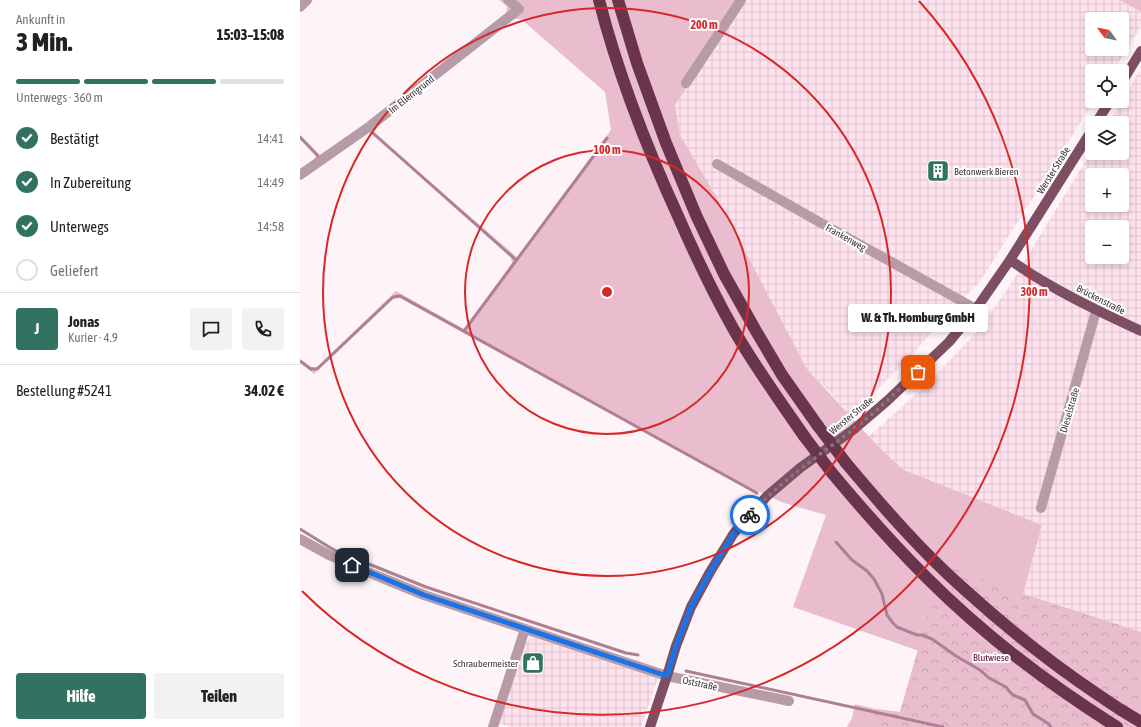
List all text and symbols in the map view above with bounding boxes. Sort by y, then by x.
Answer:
text: Ankunft in [16,12,65,27]
north arrow [1085,12,1129,56]
map controls [1085,12,1129,264]
text: 200 m [690,18,718,32]
text: 15:03–15:08 [216,26,284,43]
text: 3 Min. [16,27,72,57]
button: locate [1085,64,1129,108]
street label: Im Ellerngrund [386,73,436,116]
text: Unterwegs · 360 m [16,90,103,105]
button: layers [1085,116,1129,160]
icon: check [16,127,38,149]
text: Bestätigt [50,130,99,147]
text: 14:41 [257,131,284,146]
text: 100 m [593,143,621,157]
street label: Werster Straße [1035,144,1072,196]
building icon: Betonwerk Bieren [925,158,951,184]
place label: Betonwerk Bieren [954,166,1019,177]
button: + [1085,168,1129,212]
icon: check [16,171,38,193]
text: In Zubereitung [50,174,131,191]
text: 14:49 [257,175,284,190]
icon: check [16,215,38,237]
text: Unterwegs [50,218,109,235]
text: 14:58 [257,219,284,234]
button: − [1085,220,1129,264]
street label: Frankenweg [824,222,868,253]
text: Geliefert [50,262,99,279]
street label: Brückenstraße [1075,283,1127,317]
centre of rings [600,285,614,299]
text: 300 m [1020,285,1048,299]
callout: W. & Th. Homburg GmbH [848,304,988,332]
button: chat [190,308,232,350]
button: phone [242,308,284,350]
text: W. & Th. Homburg GmbH [861,310,975,325]
text: Jonas [68,313,99,330]
text: J [35,320,39,337]
text: Kurier · 4.9 [68,330,118,345]
pin [901,355,935,389]
icon: bag [907,361,929,383]
text: Bestellung #5241 [16,382,112,399]
text: 34.02 € [244,382,284,399]
street label: Dieselstraße [1058,386,1081,434]
street label: Werster Straße [827,394,876,436]
courier [730,495,770,535]
icon: bike [739,504,761,526]
pin [335,548,369,582]
icon: home [341,554,363,576]
shop icon: Schraubermeister [520,650,546,676]
park label: Blutwiese [973,652,1009,663]
place label: Schraubermeister [453,658,519,669]
button: Hilfe [16,673,146,719]
button: Teilen [154,673,284,719]
street label: Oststraße [681,674,719,693]

